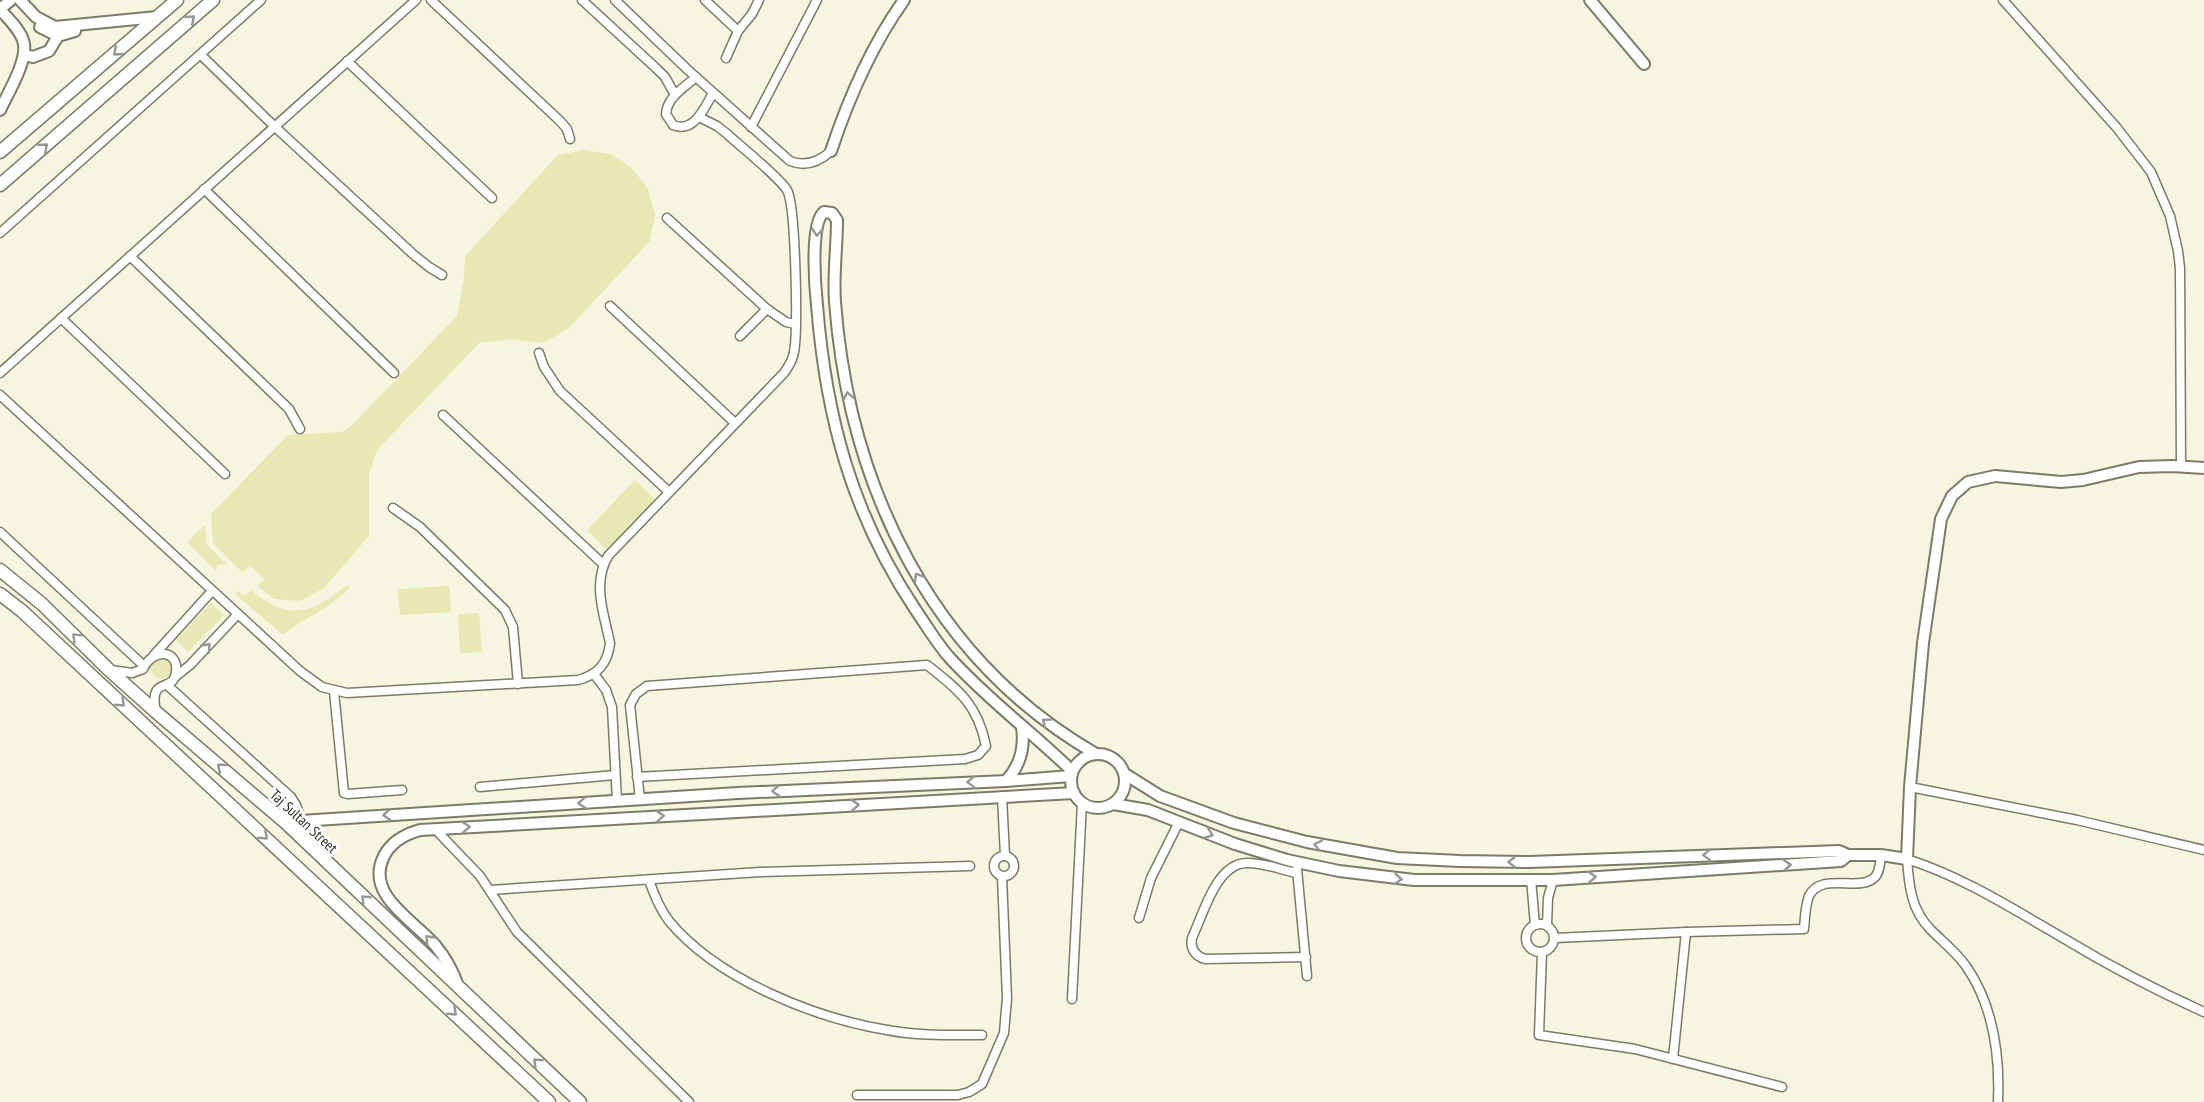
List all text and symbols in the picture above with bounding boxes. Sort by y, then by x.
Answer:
one-way arrow [184,15,195,26]
one-way arrow [113,45,124,56]
one-way arrow [37,143,48,154]
one-way arrow [811,227,824,237]
one-way arrow [842,392,855,402]
one-way arrow [914,573,925,583]
one-way arrow [72,634,83,645]
one-way arrow [200,643,211,654]
one-way arrow [115,696,125,707]
one-way arrow [1042,719,1053,730]
one-way arrow [217,764,228,775]
one-way arrow [966,776,975,789]
street label: Taj Sultan Street [266,785,342,857]
one-way arrow [772,785,781,798]
one-way arrow [577,796,586,809]
one-way arrow [851,799,860,812]
one-way arrow [382,808,391,821]
one-way arrow [656,810,665,823]
one-way arrow [461,821,470,834]
one-way arrow [1202,827,1213,839]
one-way arrow [257,829,268,840]
one-way arrow [1314,839,1324,852]
one-way arrow [1702,849,1711,862]
one-way arrow [1508,856,1517,868]
one-way arrow [1783,858,1792,871]
one-way arrow [1588,871,1597,884]
one-way arrow [1393,872,1402,885]
one-way arrow [362,895,373,906]
one-way arrow [425,936,436,946]
one-way arrow [446,1005,457,1016]
one-way arrow [533,1058,544,1069]

